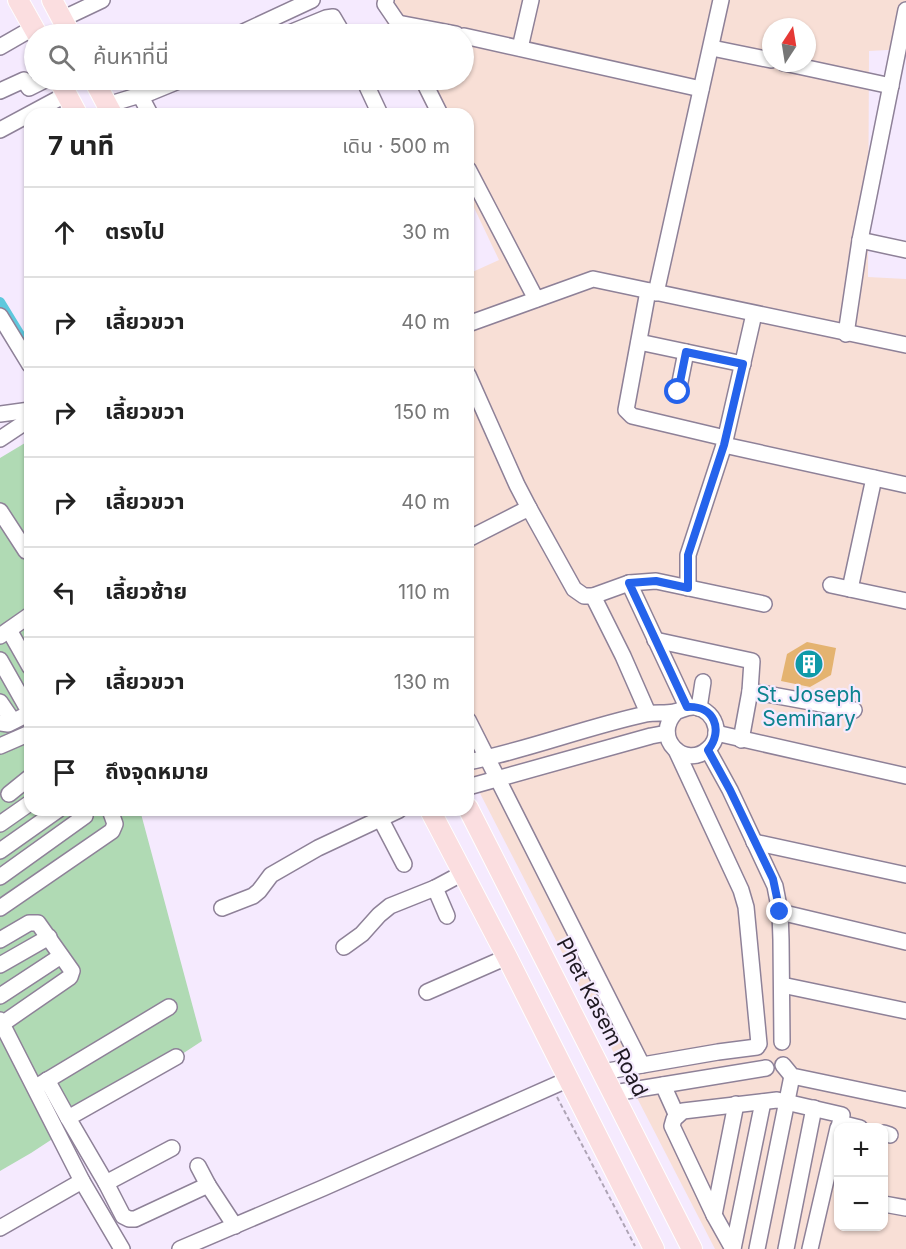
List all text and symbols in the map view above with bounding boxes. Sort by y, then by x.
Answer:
north arrow [762,18,816,72]
search box [24,24,474,90]
icon: search [45,41,78,74]
text: ค้นหาที่นี่ [93,43,169,69]
text: 7 นาที [48,130,114,161]
text: เดิน · 500 m [342,134,450,158]
icon: ahead [48,216,81,249]
text: ตรงไป [105,218,165,244]
text: 30 m [402,220,450,244]
icon: right [48,306,81,339]
text: เลี้ยวขวา [105,308,185,334]
text: 40 m [401,310,450,334]
route start [664,378,690,404]
icon: right [48,396,81,429]
text: เลี้ยวขวา [105,398,185,424]
text: 150 m [394,400,450,424]
icon: right [48,486,81,519]
text: เลี้ยวขวา [105,488,185,514]
text: 40 m [401,490,450,514]
icon: left [48,576,81,609]
text: เลี้ยวซ้าย [105,578,187,604]
text: 110 m [398,580,450,604]
building icon: St. Joseph Seminary [793,648,825,680]
icon: right [48,666,81,699]
text: เลี้ยวขวา [105,668,185,694]
text: 130 m [394,670,450,694]
place label: St. Joseph Seminary [756,682,862,731]
icon: arrive [48,756,81,789]
text: ถึงจุดหมาย [105,758,209,784]
route end [766,898,792,924]
street label: Phet Kasem Road [552,933,653,1100]
map controls [834,1123,888,1231]
button: + [834,1123,888,1177]
button: − [834,1177,888,1231]

